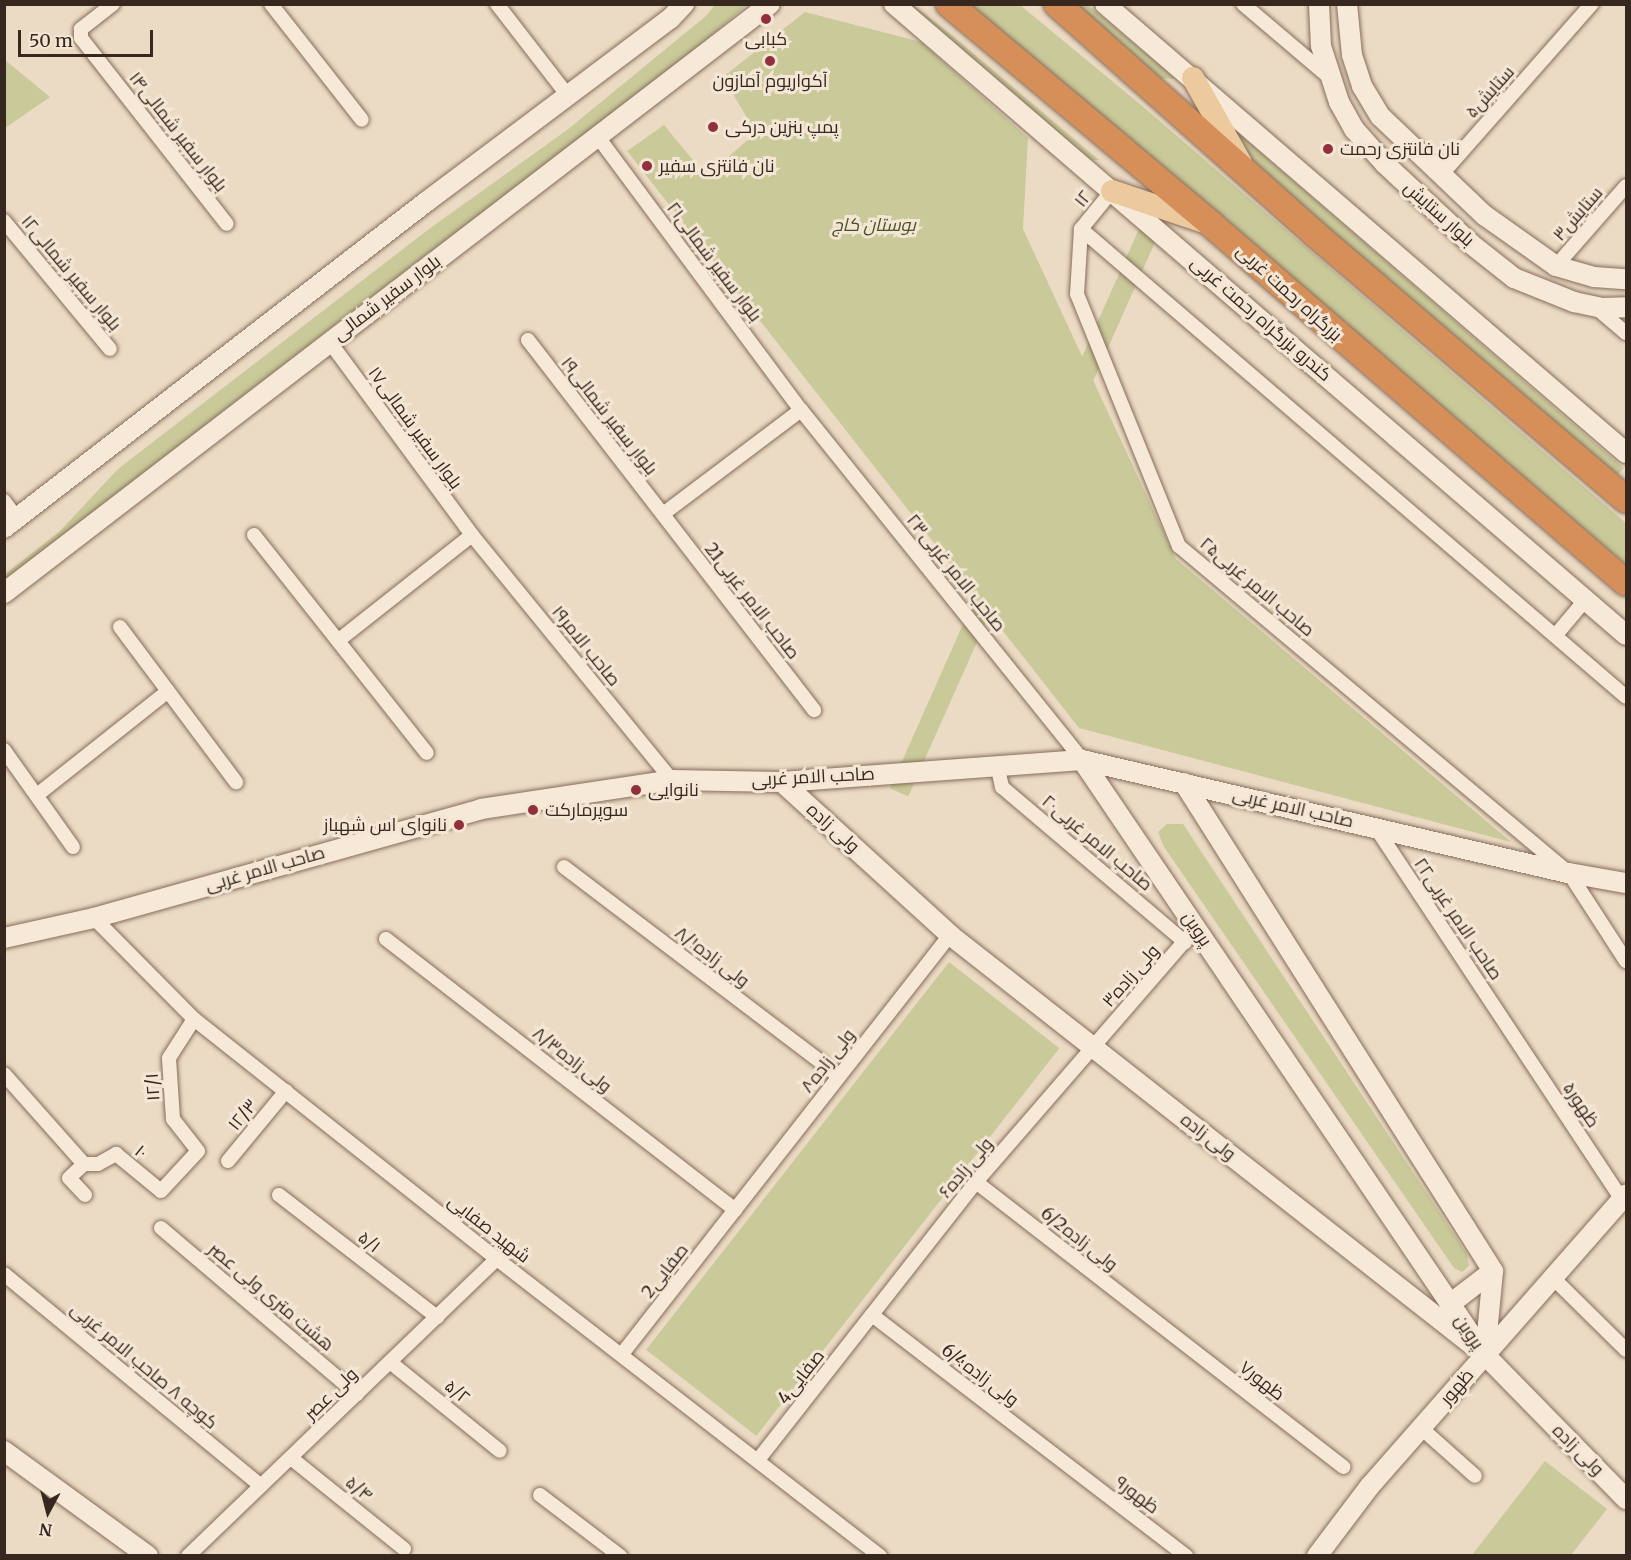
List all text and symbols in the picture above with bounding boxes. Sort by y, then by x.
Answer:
marker: کبابی [759,12,773,26]
scale bar [21,18,156,56]
place label: کبابی [745,28,787,50]
text: 50 m [29,29,73,52]
marker: آکواریوم آمازون [763,54,777,68]
street label: ستایش۵ [1461,62,1519,122]
street label: بلوار سفیر شمالی۱۴ [124,68,232,196]
place label: آکواریوم آمازون [712,70,828,92]
place label: پمپ بنزین درکی [725,116,839,138]
marker: پمپ بنزین درکی [706,120,720,134]
place label: نان فانتزی رحمت [1340,138,1460,160]
marker: نان فانتزی رحمت [1321,142,1335,156]
place label: نان فانتزی سفیر [659,155,775,177]
marker: نان فانتزی سفیر [640,159,654,173]
street label: بلوار ستایش [1399,177,1479,251]
street label: ستایش۳ [1549,182,1607,246]
street label: ۱۲ [1070,186,1096,212]
street label: بلوار سفیر شمالی۲۱ [662,198,766,326]
street label: بلوار سفیر شمالی۱۲ [16,211,126,335]
park label: بوستان کاج [832,214,916,236]
street label: بزرگراه رحمت غربی [1232,240,1346,346]
street label: بلوار سفیر شمالی [329,251,445,345]
street label: کندرو بزرگراه رحمت غربی [1186,252,1336,386]
street label: بلوار سفیر شمالی۱۹ [556,353,662,479]
street label: بلوار سفیر شمالی۱۷ [363,363,467,493]
street label: صاحب الامر غربی۲۳ [902,510,1010,636]
street label: صاحب الامر غربی۲۵ [1195,533,1319,641]
street label: 21صاحب الامر غربی [700,539,804,663]
street label: صاحب الامر۱۹ [547,601,625,691]
street label: صاحب الامر غربی [751,763,875,791]
place label: نانوایی [648,779,699,801]
marker: نانوایی [629,783,643,797]
street label: صاحب الامر غربی [1230,784,1356,832]
street label: صاحب الامر غربی۲۰ [1037,791,1157,895]
place label: سوپرمارکت [545,799,628,821]
street label: ولی زاده [802,799,864,857]
marker: سوپرمارکت [526,803,540,817]
place label: نانوای اس شهباز [323,814,447,836]
marker: نانوای اس شهباز [452,818,466,832]
street label: صاحب الامر غربی [203,842,327,896]
street label: صاحب الامر غربی٢٢ [1409,854,1507,984]
street label: پروین [1178,907,1216,951]
street label: ولی زاده۸/۱ [671,922,753,992]
street label: ولی زاده۳ [1098,940,1164,1012]
street label: ولی زاده۸/۳ [528,1023,616,1097]
street label: ولی زاده۸ [796,1025,860,1097]
street label: ۱۲/۱ [141,1072,165,1102]
street label: ظهور۵ [1558,1078,1604,1132]
street label: ۱۲/۳ [224,1095,262,1135]
street label: ولی زاده [1176,1109,1240,1165]
street label: ولی زاده۶ [934,1133,998,1203]
street label: ۱۰ [130,1140,152,1164]
street label: شهید صفایی [444,1190,534,1268]
street label: 6/2ولی زاده [1036,1202,1122,1276]
street label: ۵/۱ [354,1227,384,1257]
street label: هشت متری ولی عصر [204,1238,338,1356]
street label: 2صفایی [637,1240,693,1302]
street label: کوچه ۸ صاحب الامر غربی [66,1298,222,1434]
street label: پروین [1450,1310,1488,1354]
street label: 6/4ولی زاده [937,1339,1023,1411]
street label: 4صفایی [773,1345,829,1409]
street label: ظهور۷ [1235,1357,1289,1405]
street label: ولی عصر [300,1363,362,1425]
street label: ظهور [1436,1365,1478,1409]
street label: ۵/۲ [440,1375,474,1409]
street label: ولی زاده [1548,1420,1608,1480]
street label: ظهور۹ [1111,1471,1163,1519]
street label: ۵/۴ [341,1472,377,1506]
north arrow [18,1482,78,1542]
text: N [38,1519,53,1541]

